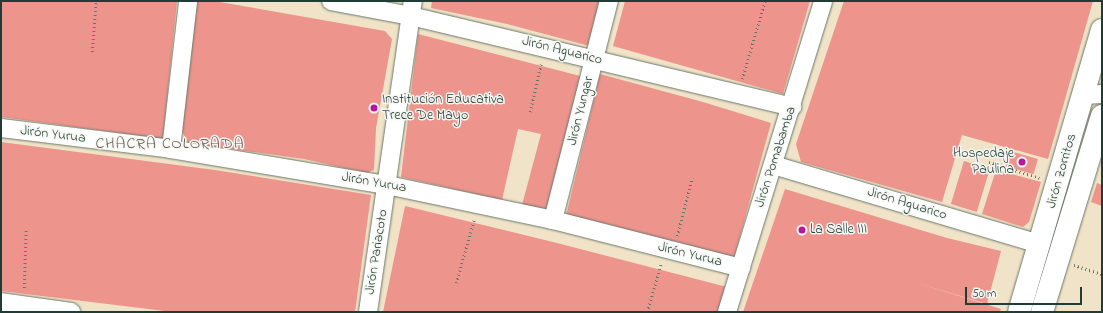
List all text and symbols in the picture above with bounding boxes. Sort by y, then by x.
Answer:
street label: Jirón Aguarico [520,33,604,69]
street label: Jirón Yungar [564,75,598,147]
place label: Institución Educativa Trece De Mayo [382,92,504,124]
marker: Institución Educativa Trece De Mayo [369,103,379,113]
street label: Jirón Pomabamba [752,104,800,210]
street label: Jirón Yurua [19,123,87,147]
street label: Jirón Zorritos [1043,132,1081,210]
district label: CHACRA COLORADA [95,134,245,154]
place label: Hospedaje Paulina [953,146,1014,178]
marker: Hospedaje Paulina [1017,157,1027,167]
street label: Jirón Yurua [340,169,408,197]
street label: Jirón Aguarico [865,184,949,224]
street label: Jirón Pariacoto [362,208,392,296]
place label: La Salle III [810,222,867,238]
marker: La Salle III [797,225,807,235]
street label: Jirón Yurua [656,239,724,271]
scale bar [967,279,1084,305]
text: 50 m [972,285,996,303]

